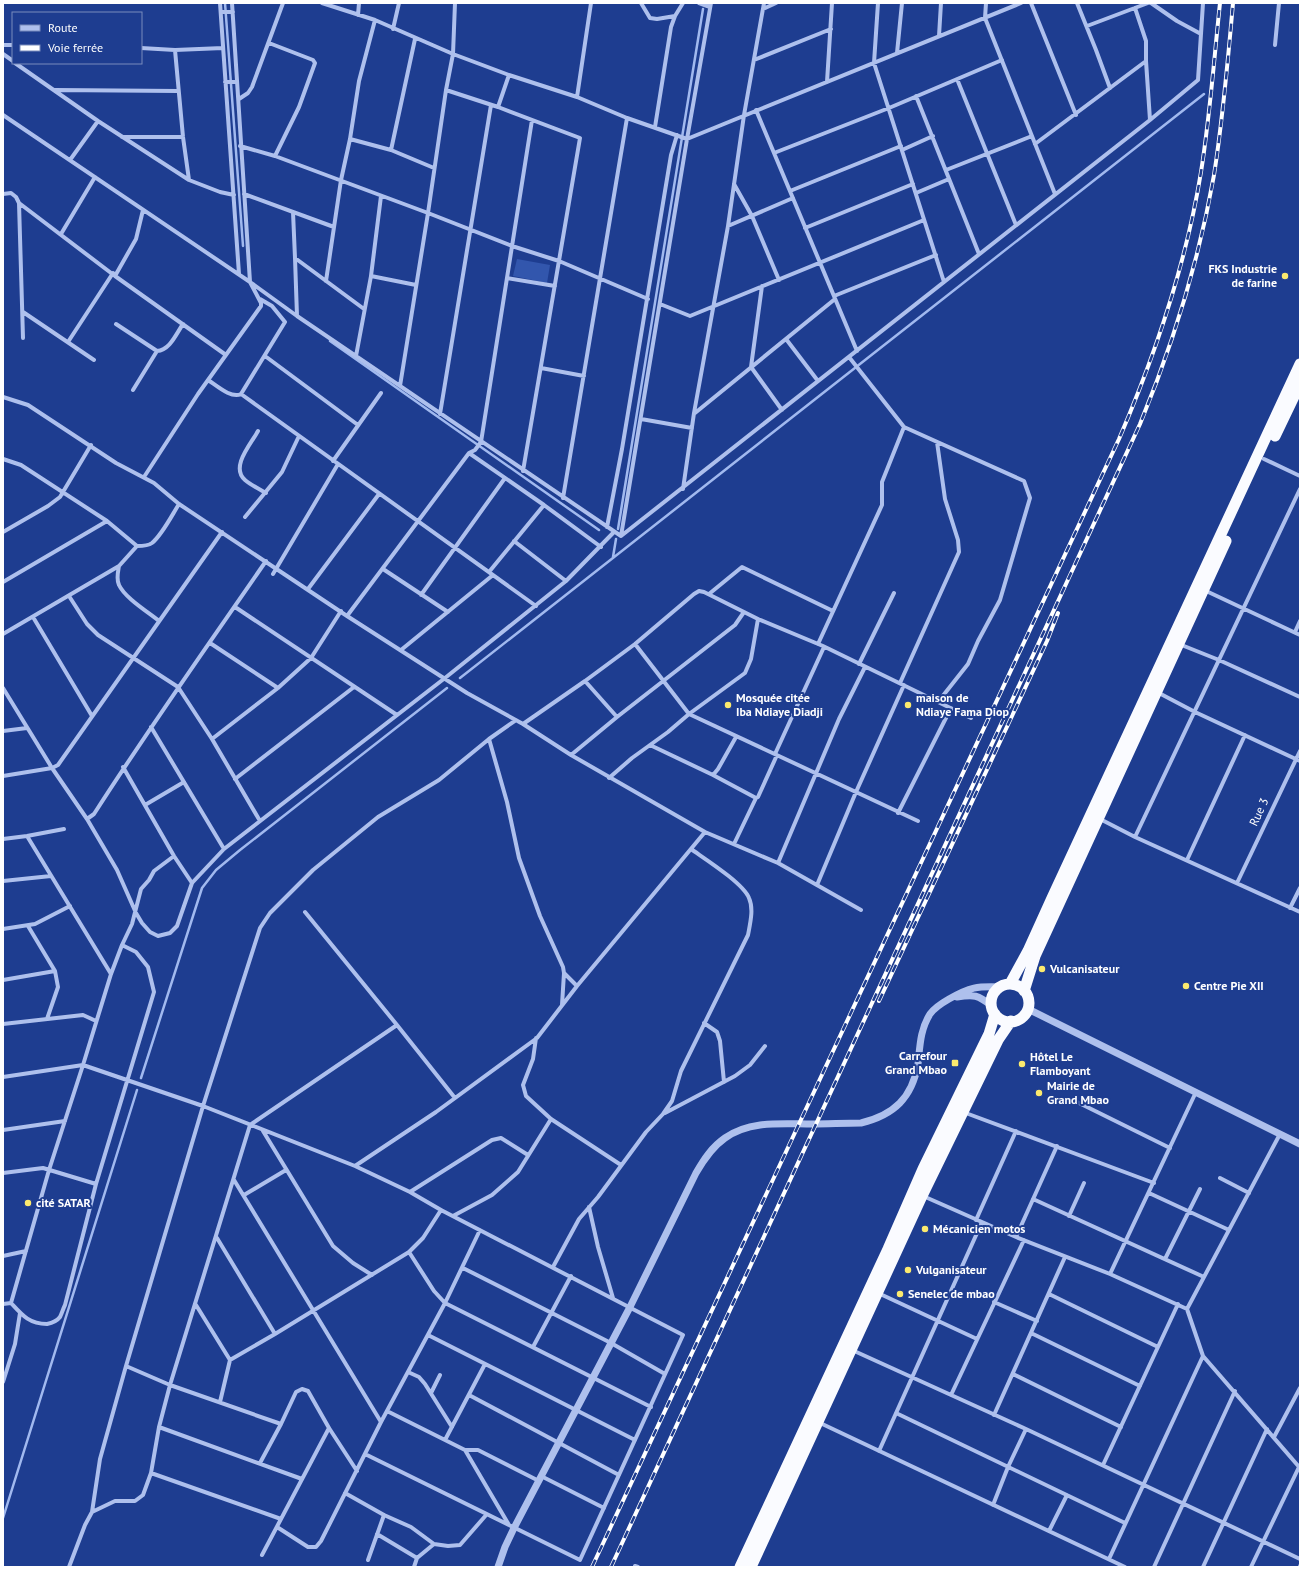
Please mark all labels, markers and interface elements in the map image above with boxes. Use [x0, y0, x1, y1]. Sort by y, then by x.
legend [12, 12, 142, 64]
text: Route [48, 20, 78, 35]
text: Voie ferrée [47, 40, 103, 55]
place label: FKS Industrie de farine [1208, 261, 1277, 290]
marker: FKS Industrie de farine [1280, 271, 1290, 281]
place label: Mosquée citée Iba Ndiaye Diadji [736, 690, 823, 719]
place label: maison de Ndiaye Fama Diop [916, 690, 1009, 719]
marker: Mosquée citée Iba Ndiaye Diadji [723, 700, 733, 710]
marker: maison de Ndiaye Fama Diop [903, 700, 913, 710]
street label: Rue 3 [1246, 795, 1272, 828]
place label: Vulcanisateur [1049, 961, 1120, 976]
marker: Vulcanisateur [1037, 964, 1047, 974]
place label: Centre Pie XII [1194, 978, 1264, 993]
marker: Centre Pie XII [1181, 981, 1191, 991]
place label: Carrefour Grand Mbao [885, 1048, 948, 1077]
place label: Hôtel Le Flamboyant [1030, 1049, 1091, 1078]
marker: Carrefour Grand Mbao [950, 1058, 960, 1068]
marker: Hôtel Le Flamboyant [1017, 1059, 1027, 1069]
place label: Mairie de Grand Mbao [1047, 1078, 1110, 1107]
marker: Mairie de Grand Mbao [1034, 1088, 1044, 1098]
place label: cité SATAR [36, 1195, 92, 1210]
marker: cité SATAR [23, 1198, 33, 1208]
place label: Mécanicien motos [933, 1221, 1025, 1236]
marker: Mécanicien motos [920, 1224, 930, 1234]
place label: Vulganisateur [915, 1262, 987, 1277]
marker: Vulganisateur [903, 1265, 913, 1275]
place label: Senelec de mbao [908, 1286, 995, 1301]
marker: Senelec de mbao [895, 1289, 905, 1299]

